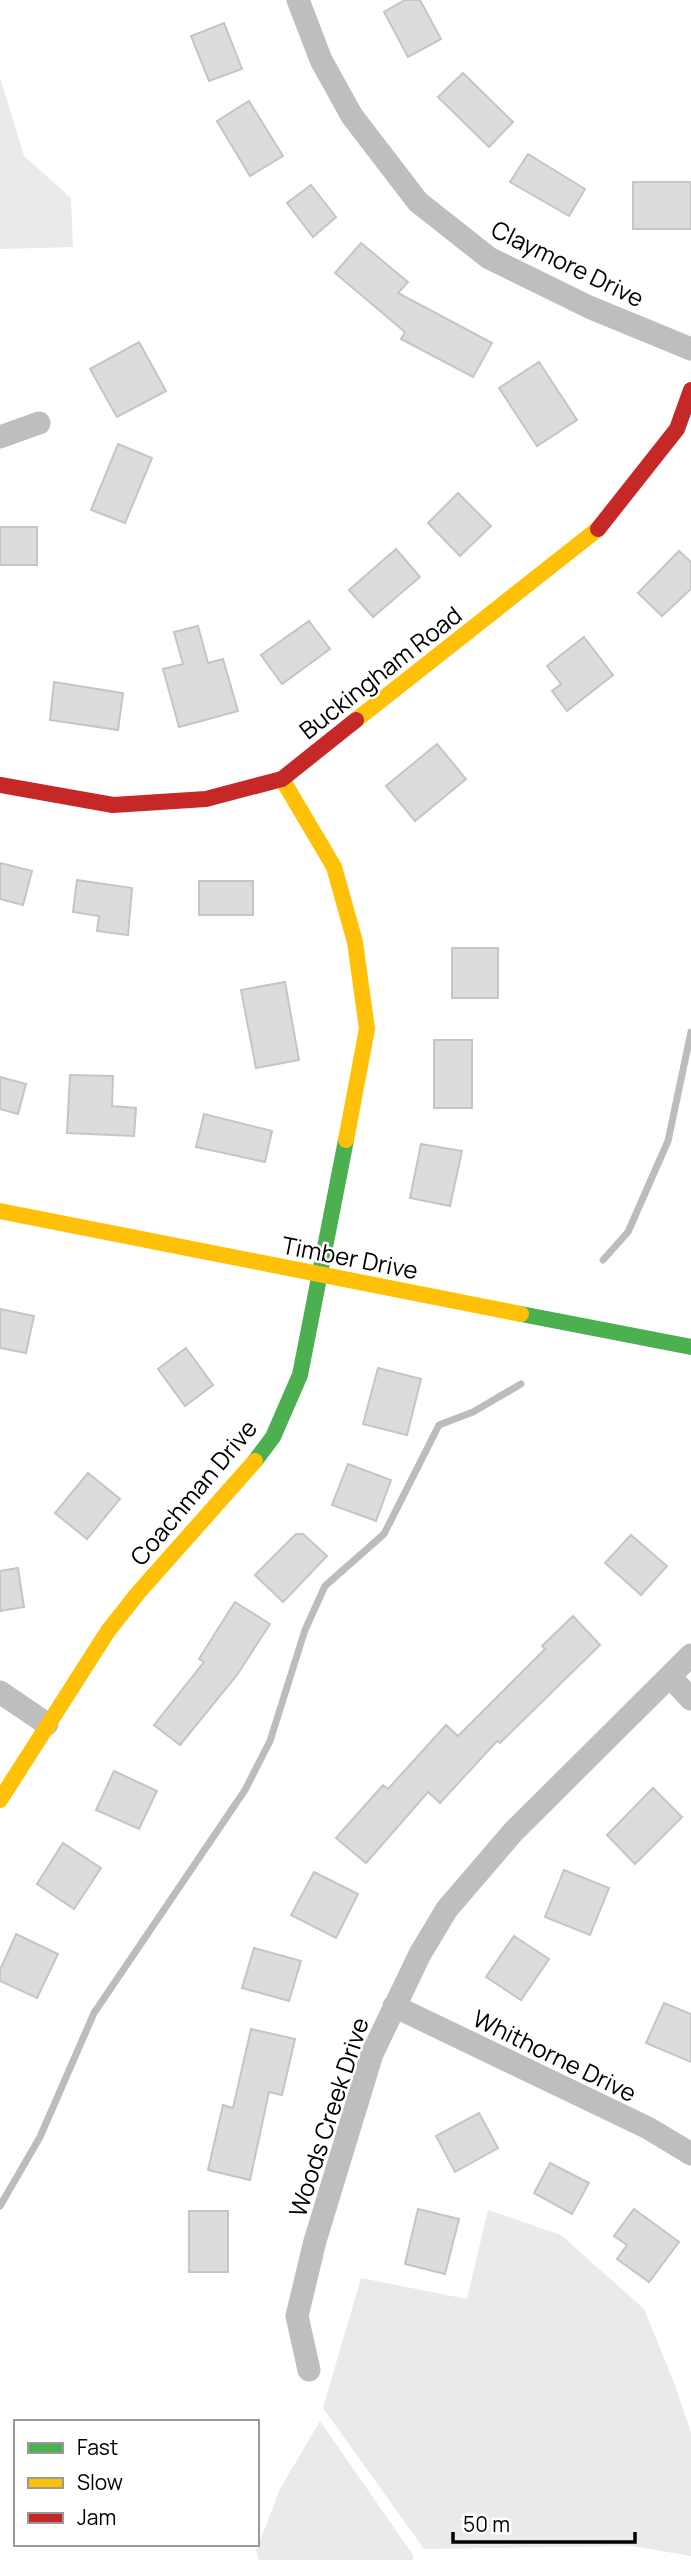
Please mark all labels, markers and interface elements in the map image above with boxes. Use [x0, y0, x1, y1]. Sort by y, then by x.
street label: Claymore Drive [486, 212, 650, 314]
street label: Buckingham Road [292, 598, 468, 746]
street label: Timber Drive [279, 1228, 421, 1286]
street label: Coachman Drive [122, 1412, 264, 1572]
street label: Whithorne Drive [468, 2001, 642, 2109]
street label: Woods Creek Drive [280, 2013, 376, 2221]
legend [14, 2420, 259, 2546]
text: Fast [77, 2433, 118, 2461]
text: Slow [77, 2468, 123, 2496]
scale bar [453, 2500, 635, 2544]
text: Jam [77, 2503, 116, 2531]
text: 50 m [463, 2510, 510, 2538]

